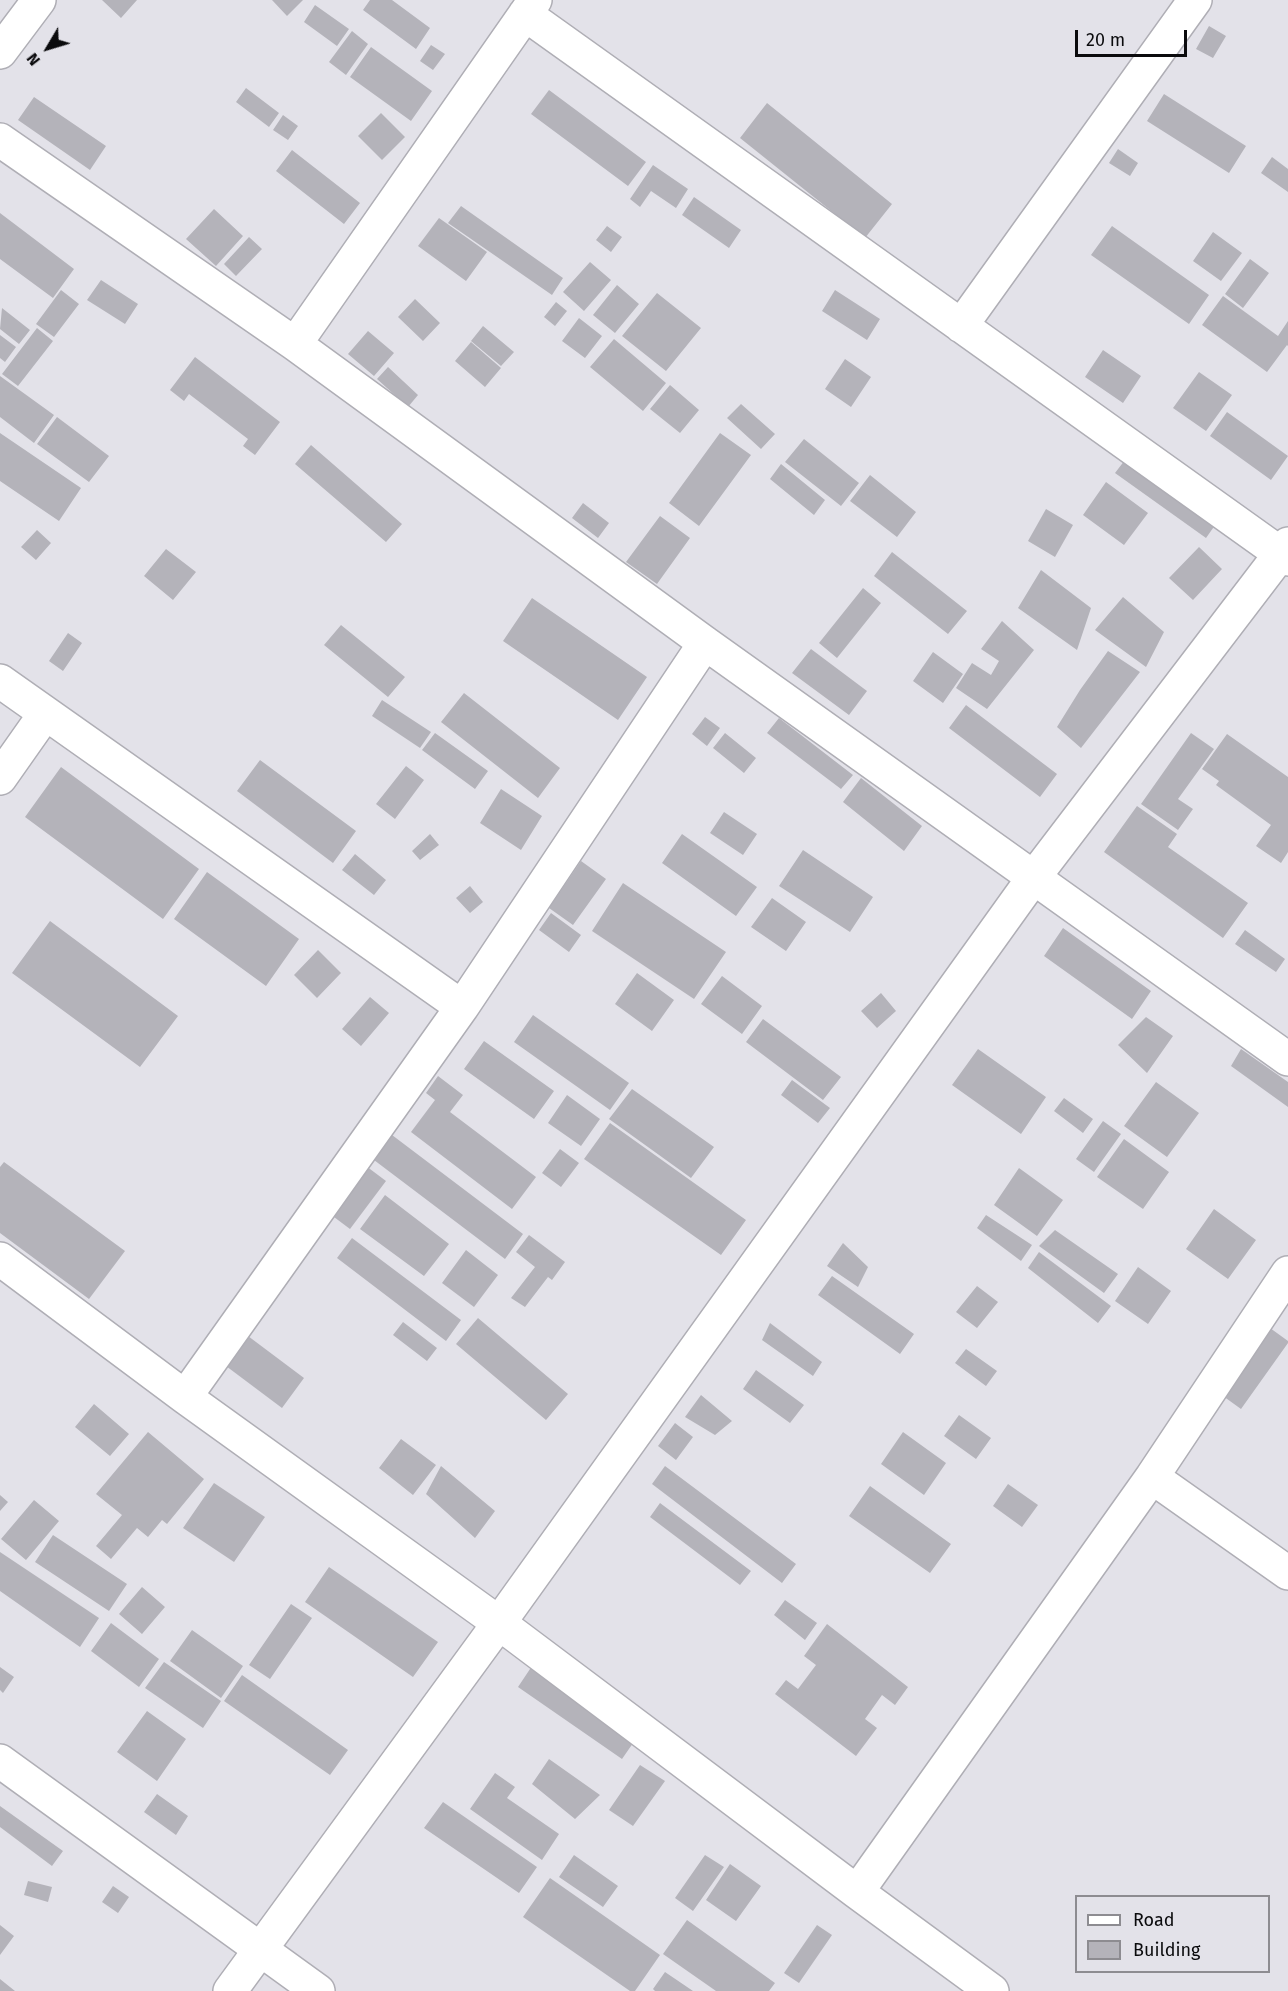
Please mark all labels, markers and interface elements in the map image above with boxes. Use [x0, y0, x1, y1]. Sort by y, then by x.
north arrow [18, 18, 78, 78]
scale bar [1078, 18, 1190, 56]
text: 20 m [1086, 29, 1125, 51]
text: N [23, 49, 44, 69]
legend [1075, 1895, 1270, 1973]
text: Road [1133, 1909, 1175, 1931]
text: Building [1133, 1939, 1200, 1961]

